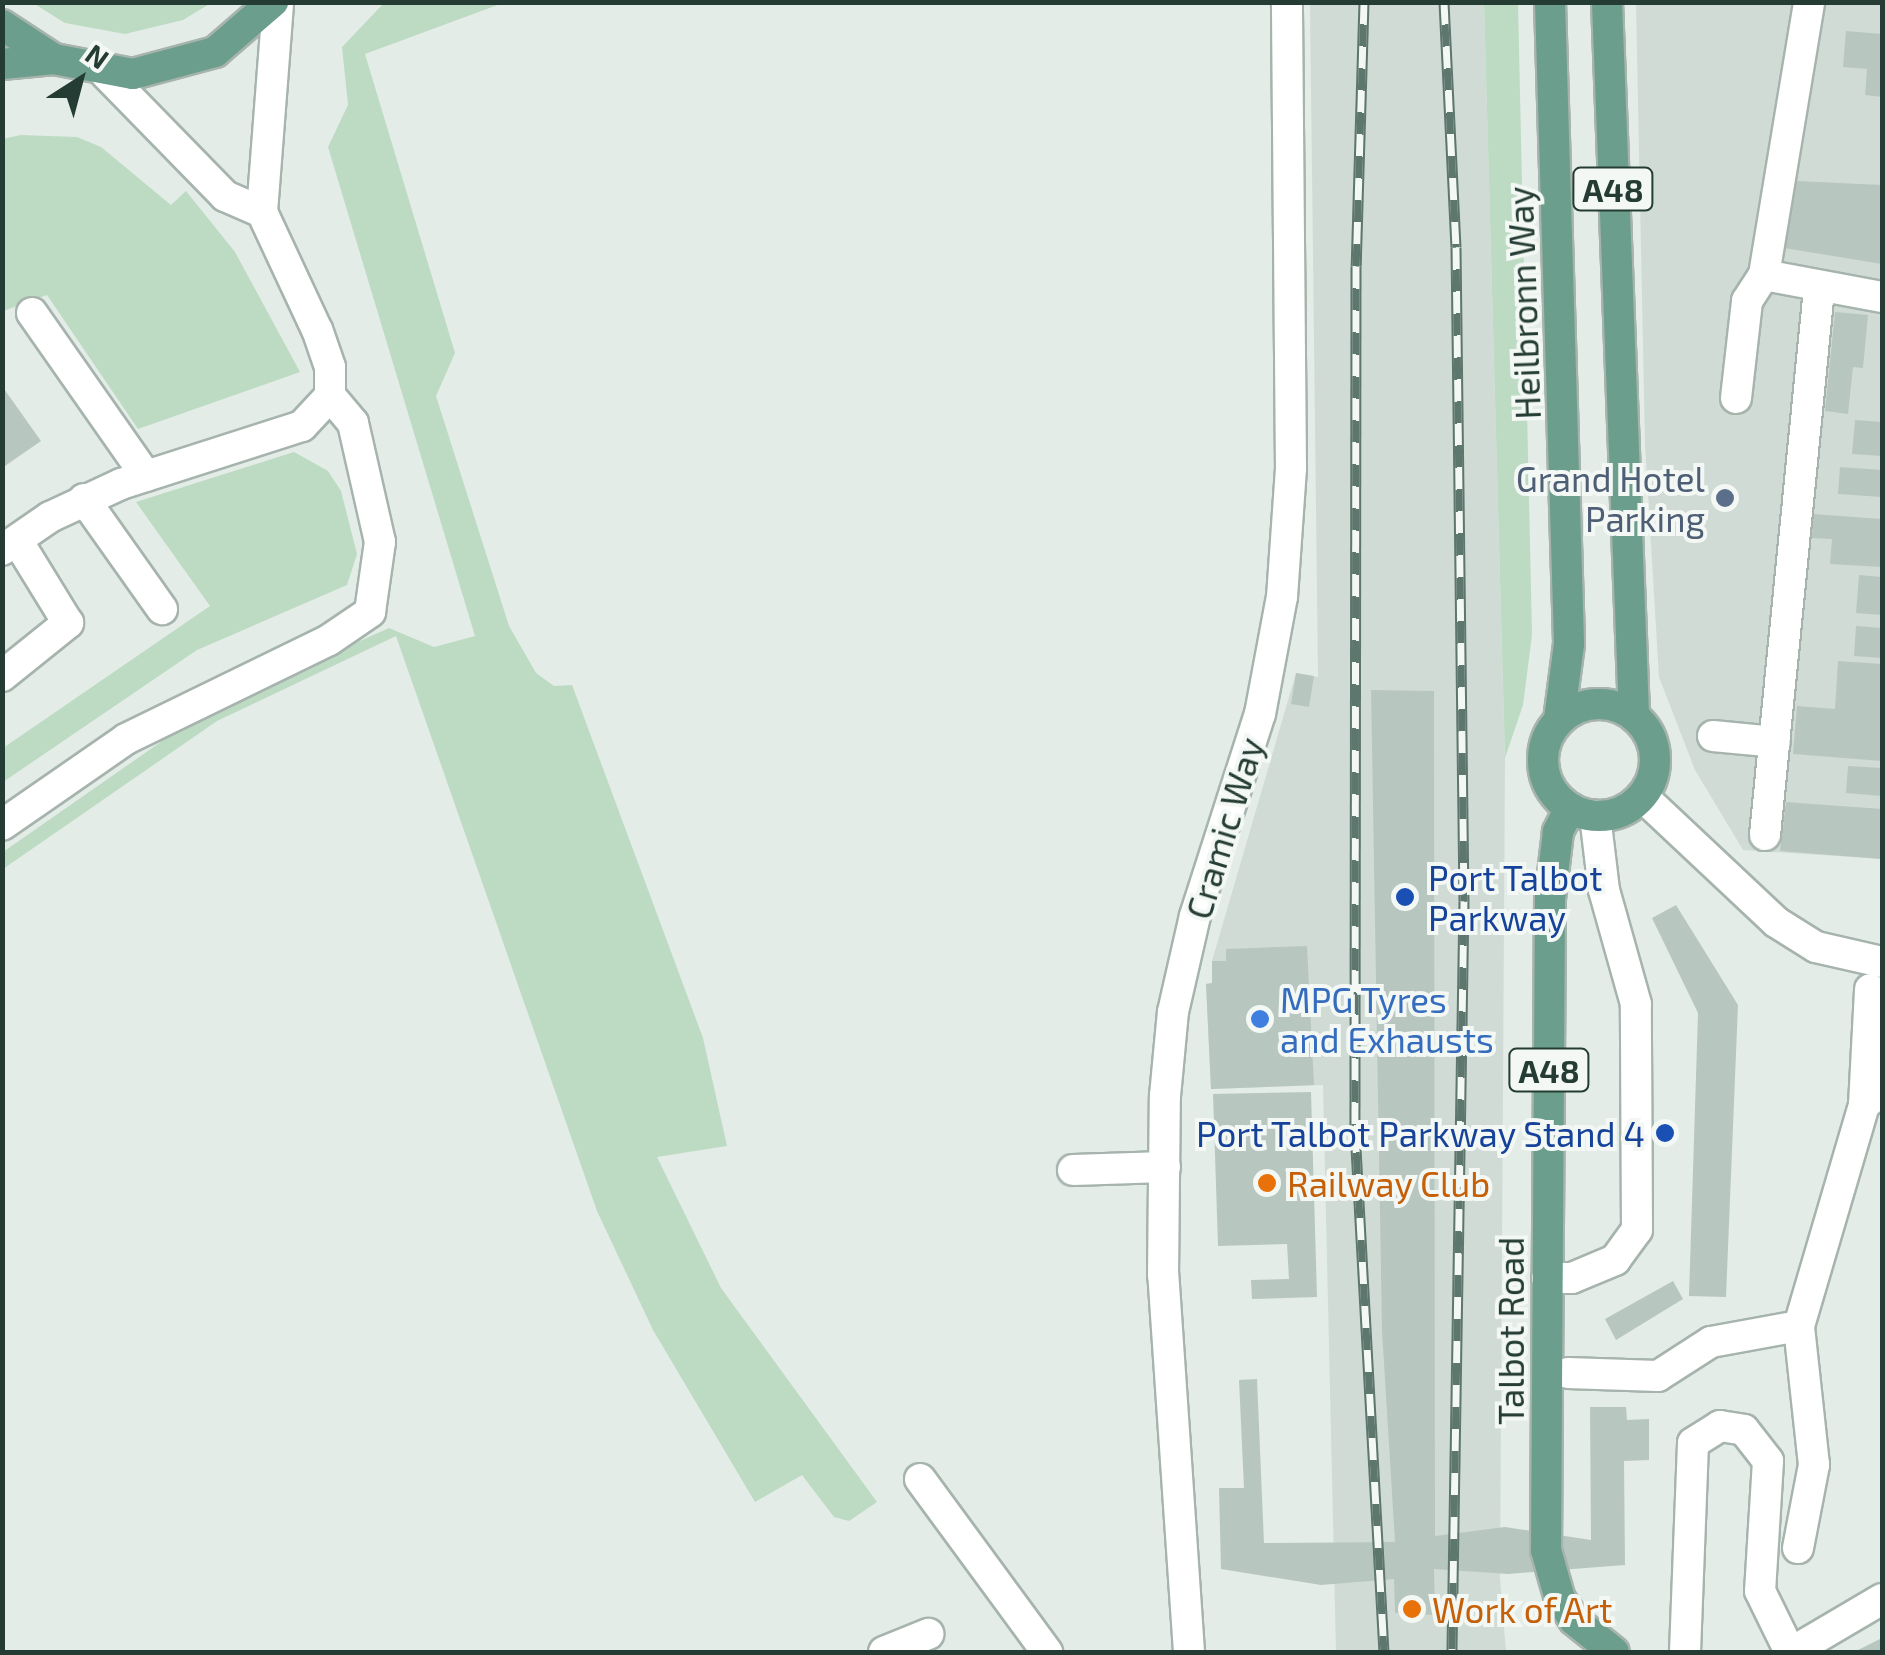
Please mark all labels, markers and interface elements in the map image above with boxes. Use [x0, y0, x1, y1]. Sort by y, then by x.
north arrow [30, 30, 130, 130]
text: N [79, 36, 116, 75]
road number: A48 [1570, 162, 1656, 216]
street label: Heilbronn Way [1498, 186, 1548, 420]
place label: Grand Hotel Parking [1516, 457, 1705, 539]
marker: Grand Hotel Parking [1714, 487, 1736, 509]
street label: Cramic Way [1176, 732, 1272, 924]
place label: Port Talbot Parkway [1428, 856, 1603, 938]
marker: Port Talbot Parkway [1392, 884, 1418, 910]
place label: MPG Tyres and Exhausts [1280, 978, 1494, 1060]
marker: MPG Tyres and Exhausts [1249, 1008, 1271, 1030]
road number: A48 [1506, 1043, 1592, 1097]
place label: Port Talbot Parkway Stand 4 [1194, 1112, 1645, 1154]
marker: Port Talbot Parkway Stand 4 [1654, 1122, 1676, 1144]
place label: Railway Club [1287, 1162, 1491, 1204]
marker: Railway Club [1256, 1172, 1278, 1194]
street label: Talbot Road [1489, 1237, 1531, 1425]
place label: Work of Art [1432, 1588, 1614, 1630]
marker: Work of Art [1401, 1598, 1423, 1620]

